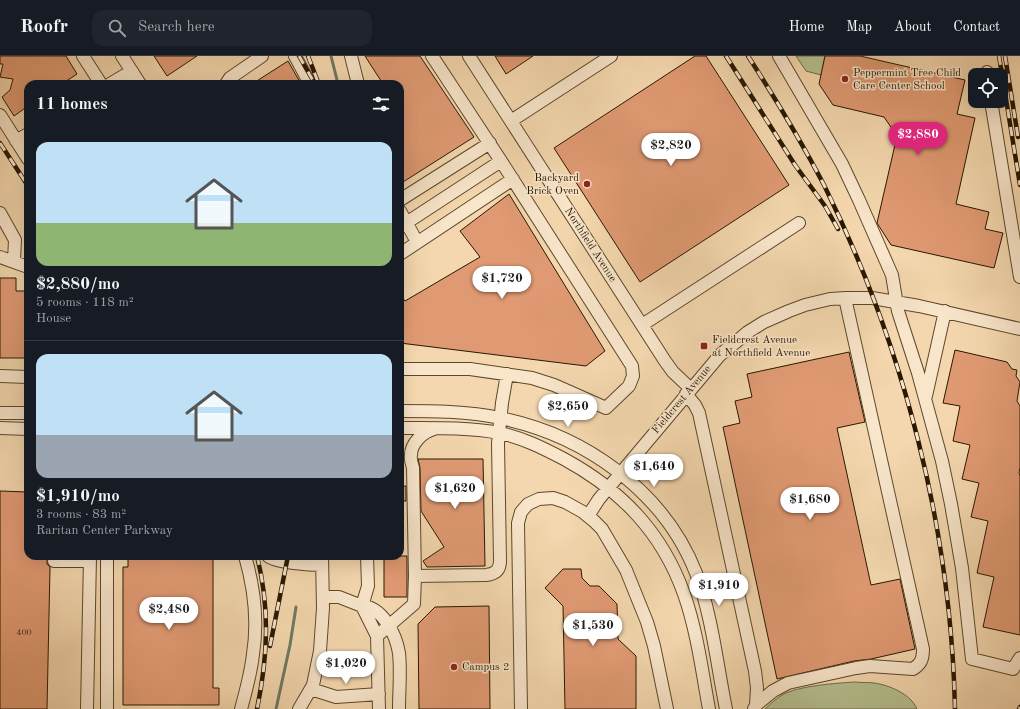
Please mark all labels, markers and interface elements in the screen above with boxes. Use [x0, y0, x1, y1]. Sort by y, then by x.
search box [92, 10, 372, 46]
icon: search [106, 17, 128, 39]
text: Roofr [20, 18, 68, 37]
text: Search here [138, 20, 215, 35]
text: Home [789, 20, 824, 34]
text: Map [846, 20, 872, 34]
text: About [894, 20, 931, 34]
text: Contact [953, 20, 1000, 34]
place label: Peppermint Tree Child Care Center School [853, 68, 961, 92]
map controls [968, 68, 1008, 108]
button: locate [968, 68, 1008, 108]
marker: Peppermint Tree Child Care Center School [840, 74, 850, 84]
icon: filters [370, 93, 392, 115]
text: 11 homes [36, 96, 108, 113]
pin: $2,880 [885, 122, 951, 156]
text: $2,880 [897, 128, 939, 141]
pin: $2,820 [638, 133, 704, 167]
text: $2,820 [650, 139, 692, 152]
icon: home [178, 168, 250, 240]
place label: Backyard Brick Oven [526, 173, 579, 197]
marker: Backyard Brick Oven [582, 179, 592, 189]
street label: Northfield Avenue [562, 206, 618, 284]
pin: $1,720 [469, 266, 535, 300]
text: $1,720 [481, 272, 523, 285]
text: $2,880/mo [36, 276, 120, 293]
text: 5 rooms · 118 m² [36, 296, 134, 309]
text: House [36, 312, 71, 325]
place label: Fieldcrest Avenue at Northfield Avenue [712, 335, 810, 359]
marker: Fieldcrest Avenue at Northfield Avenue [699, 341, 709, 351]
street label: Fieldcrest Avenue [650, 364, 714, 436]
icon: home [178, 380, 250, 452]
pin: $2,650 [535, 394, 601, 428]
text: $2,650 [547, 400, 589, 413]
pin: $1,640 [621, 454, 687, 488]
text: $1,640 [633, 460, 675, 473]
pin: $1,620 [422, 476, 488, 510]
text: $1,620 [434, 482, 476, 495]
pin: $1,680 [777, 487, 843, 521]
text: $1,910/mo [36, 488, 120, 505]
text: $1,680 [789, 493, 831, 506]
text: 3 rooms · 83 m² [36, 508, 126, 521]
text: Raritan Center Parkway [36, 524, 173, 537]
pin: $1,910 [686, 573, 752, 607]
text: $1,910 [698, 579, 740, 592]
pin: $2,480 [136, 597, 202, 631]
text: $2,480 [148, 603, 190, 616]
pin: $1,530 [560, 613, 626, 647]
text: $1,530 [572, 619, 614, 632]
house number: 400 [16, 628, 32, 637]
pin: $1,020 [313, 651, 379, 685]
text: $1,020 [325, 657, 367, 670]
marker: Campus 2 [449, 662, 459, 672]
place label: Campus 2 [462, 662, 509, 673]

